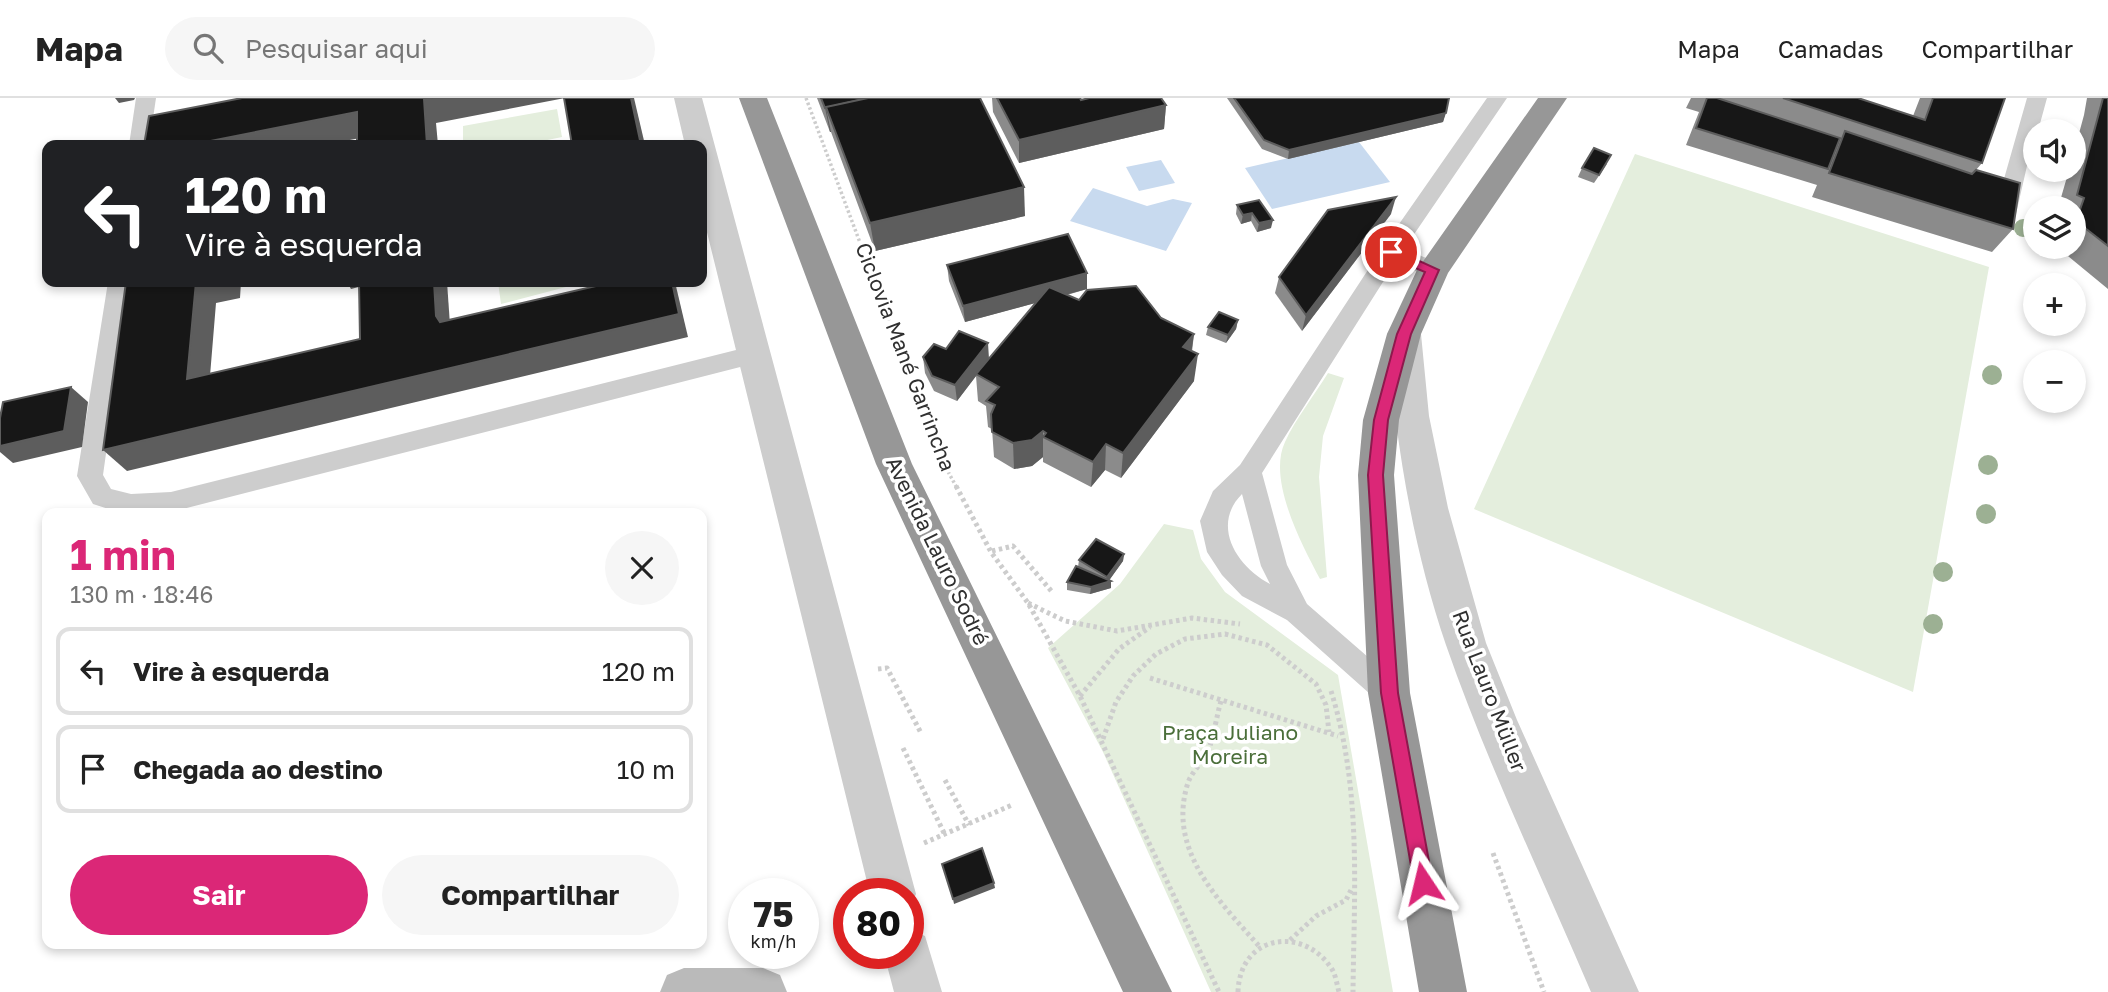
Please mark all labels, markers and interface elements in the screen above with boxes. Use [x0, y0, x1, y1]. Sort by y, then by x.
search box [165, 17, 655, 80]
text: Mapa [35, 29, 123, 68]
icon: search [189, 29, 227, 67]
text: Pesquisar aqui [245, 33, 428, 64]
text: Mapa [1677, 34, 1740, 63]
text: Camadas [1778, 34, 1883, 63]
text: Compartilhar [1921, 34, 2073, 63]
map controls [2023, 119, 2086, 413]
button: sound [2023, 119, 2086, 182]
text: 120 m [185, 165, 327, 224]
icon: left [70, 168, 161, 259]
button: layers [2023, 196, 2086, 259]
pin [1361, 222, 1421, 282]
text: Vire à esquerda [185, 225, 423, 263]
icon: arrive [1372, 233, 1410, 271]
street label: Ciclovia Mané Garrincha [850, 239, 962, 475]
button: + [2023, 273, 2086, 336]
button: − [2023, 350, 2086, 413]
street label: Avenida Lauro Sodré [881, 452, 995, 649]
text: 1 min [70, 529, 176, 579]
button: close [605, 531, 679, 605]
text: 130 m · 18:46 [70, 580, 213, 608]
street label: Rua Lauro Müller [1447, 606, 1533, 775]
icon: left [74, 652, 112, 690]
text: Vire à esquerda [133, 656, 329, 687]
text: 120 m [602, 656, 675, 687]
park label: Praça Juliano Moreira [1162, 719, 1298, 769]
icon: arrive [74, 750, 112, 788]
text: Chegada ao destino [133, 754, 383, 785]
text: 10 m [617, 754, 675, 785]
position arrow [1386, 846, 1460, 920]
button: Sair [70, 855, 368, 935]
button: Compartilhar [382, 855, 679, 935]
speed limit sign: 80 [833, 878, 924, 969]
text: 75 [753, 893, 794, 935]
text: km/h [751, 930, 796, 952]

